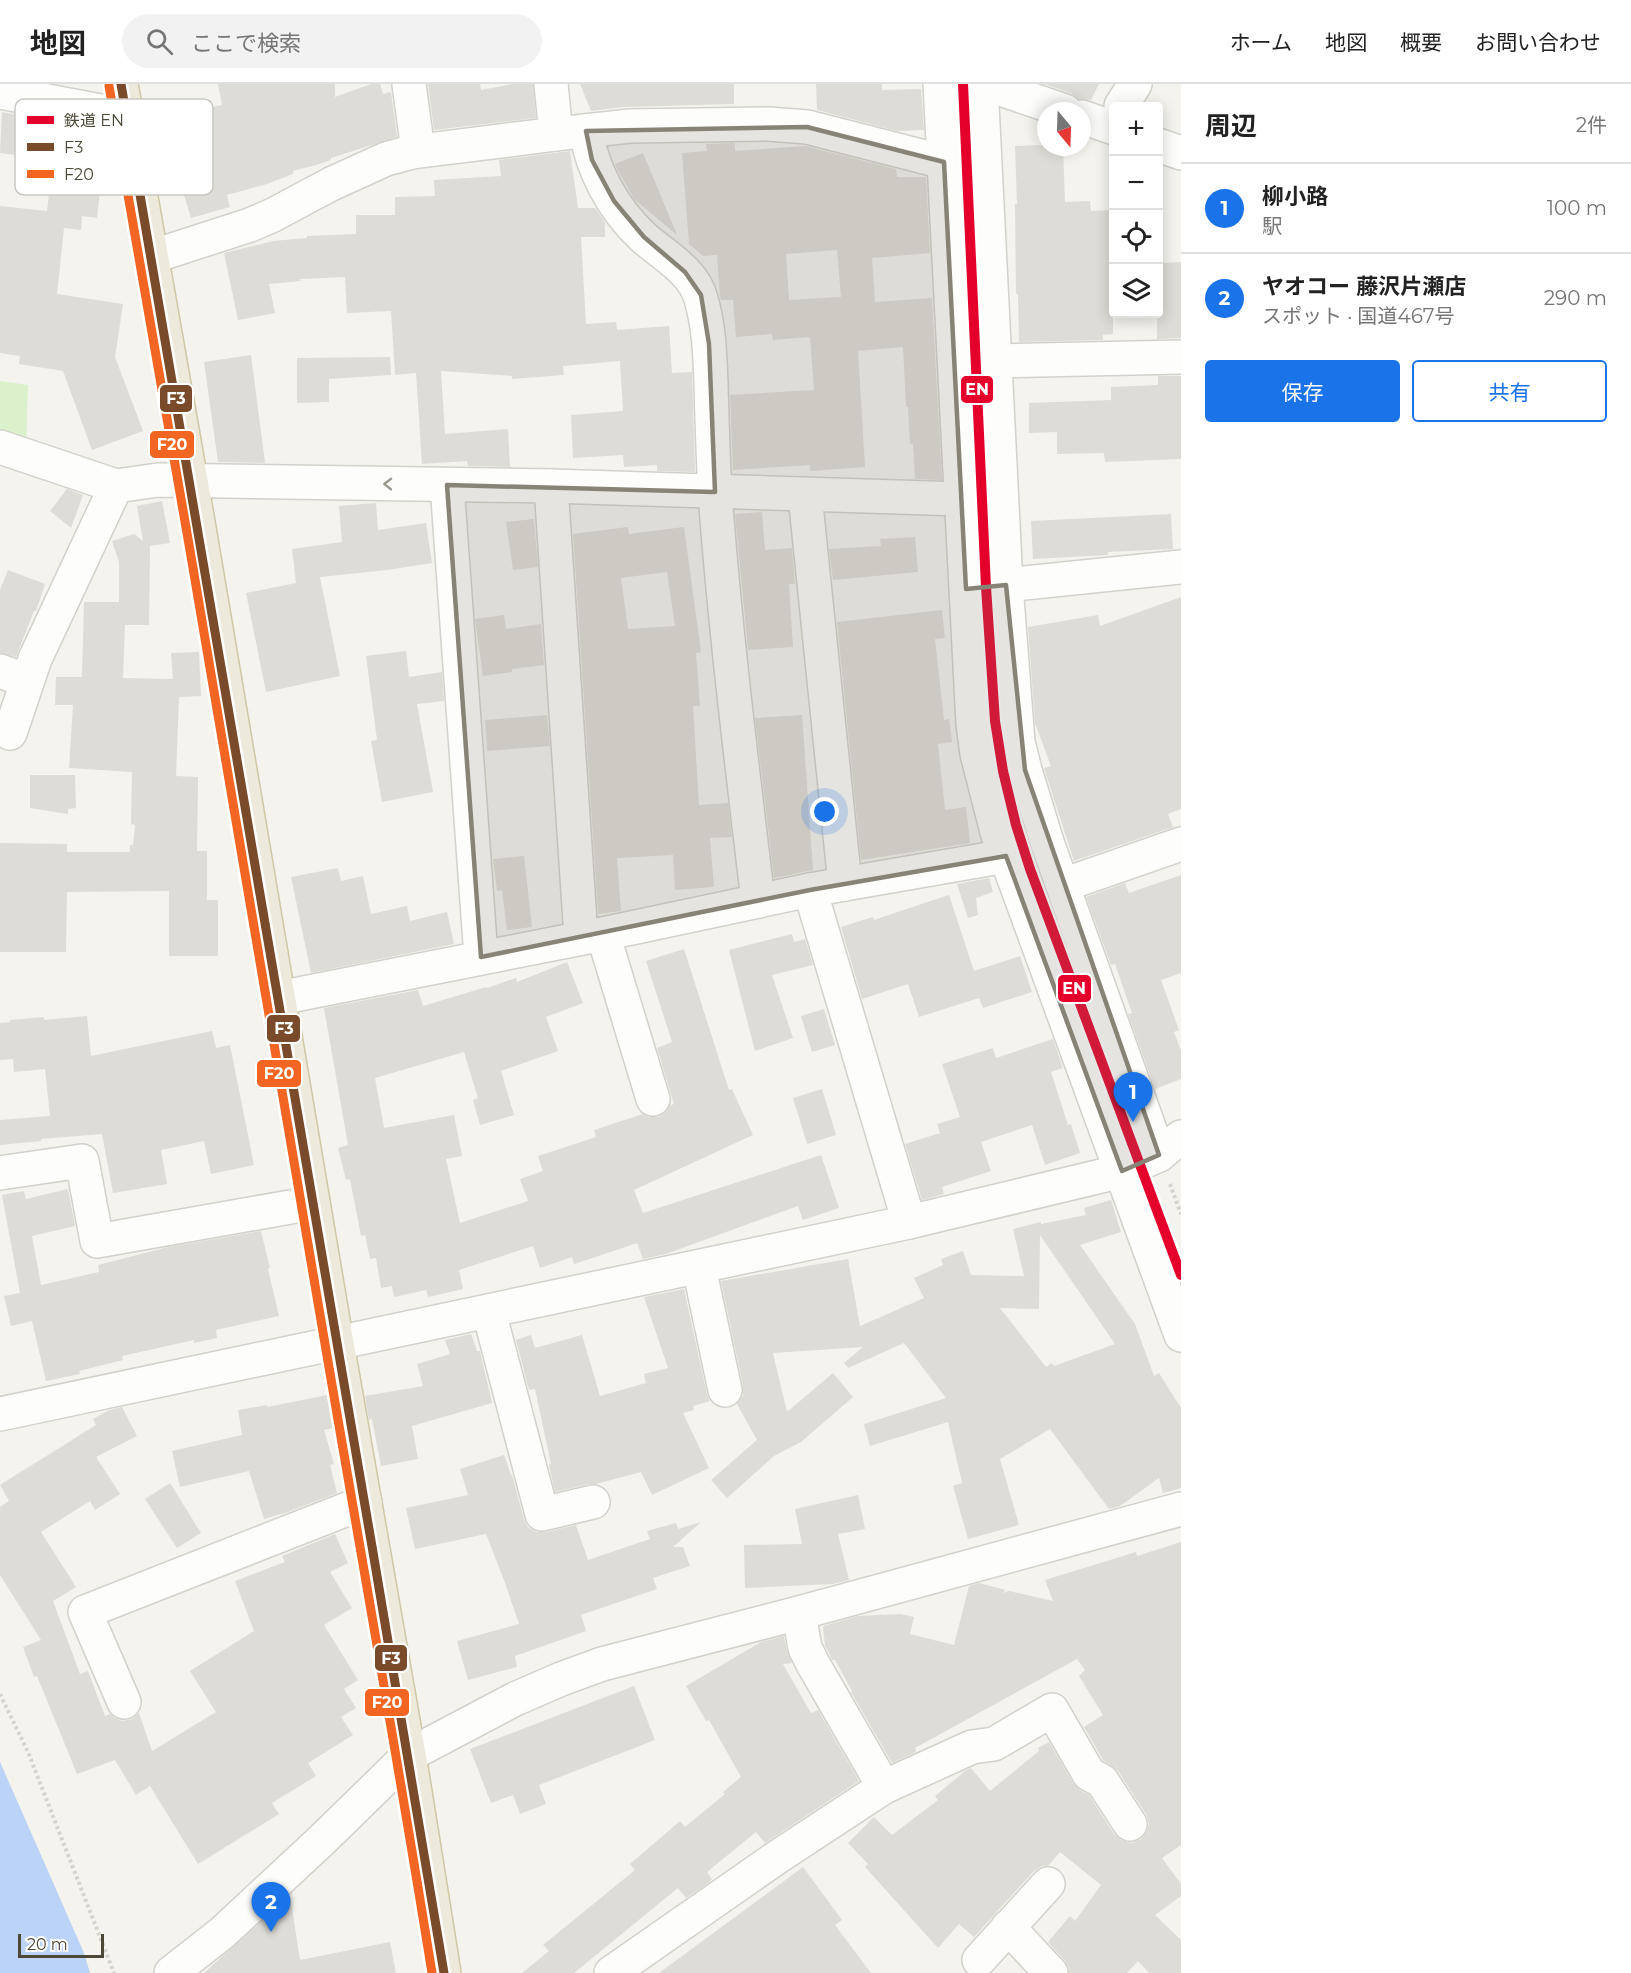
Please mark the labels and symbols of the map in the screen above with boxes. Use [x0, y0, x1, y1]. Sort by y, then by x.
legend [15, 99, 213, 195]
north arrow [1037, 102, 1091, 156]
text: 鉄道 EN [64, 111, 124, 130]
text: F3 [64, 138, 83, 157]
text: F20 [64, 165, 94, 184]
line badge: EN [960, 375, 994, 404]
text: EN [965, 380, 989, 399]
line badge: F3 [159, 384, 193, 413]
text: F3 [166, 389, 186, 408]
line badge: F20 [149, 430, 195, 459]
text: F20 [157, 435, 187, 454]
one-way arrow [384, 478, 393, 490]
your location [810, 797, 839, 826]
line badge: EN [1057, 974, 1092, 1003]
text: EN [1062, 979, 1086, 998]
line badge: F3 [266, 1014, 301, 1043]
text: F3 [274, 1019, 294, 1038]
line badge: F20 [256, 1059, 302, 1088]
text: F20 [264, 1064, 294, 1083]
pin: 1 [1114, 1072, 1152, 1122]
line badge: F3 [374, 1644, 408, 1672]
text: F3 [381, 1649, 401, 1668]
line badge: F20 [364, 1688, 410, 1717]
text: F20 [372, 1693, 402, 1712]
pin: 2 [252, 1882, 290, 1932]
scale bar [18, 1931, 104, 1958]

